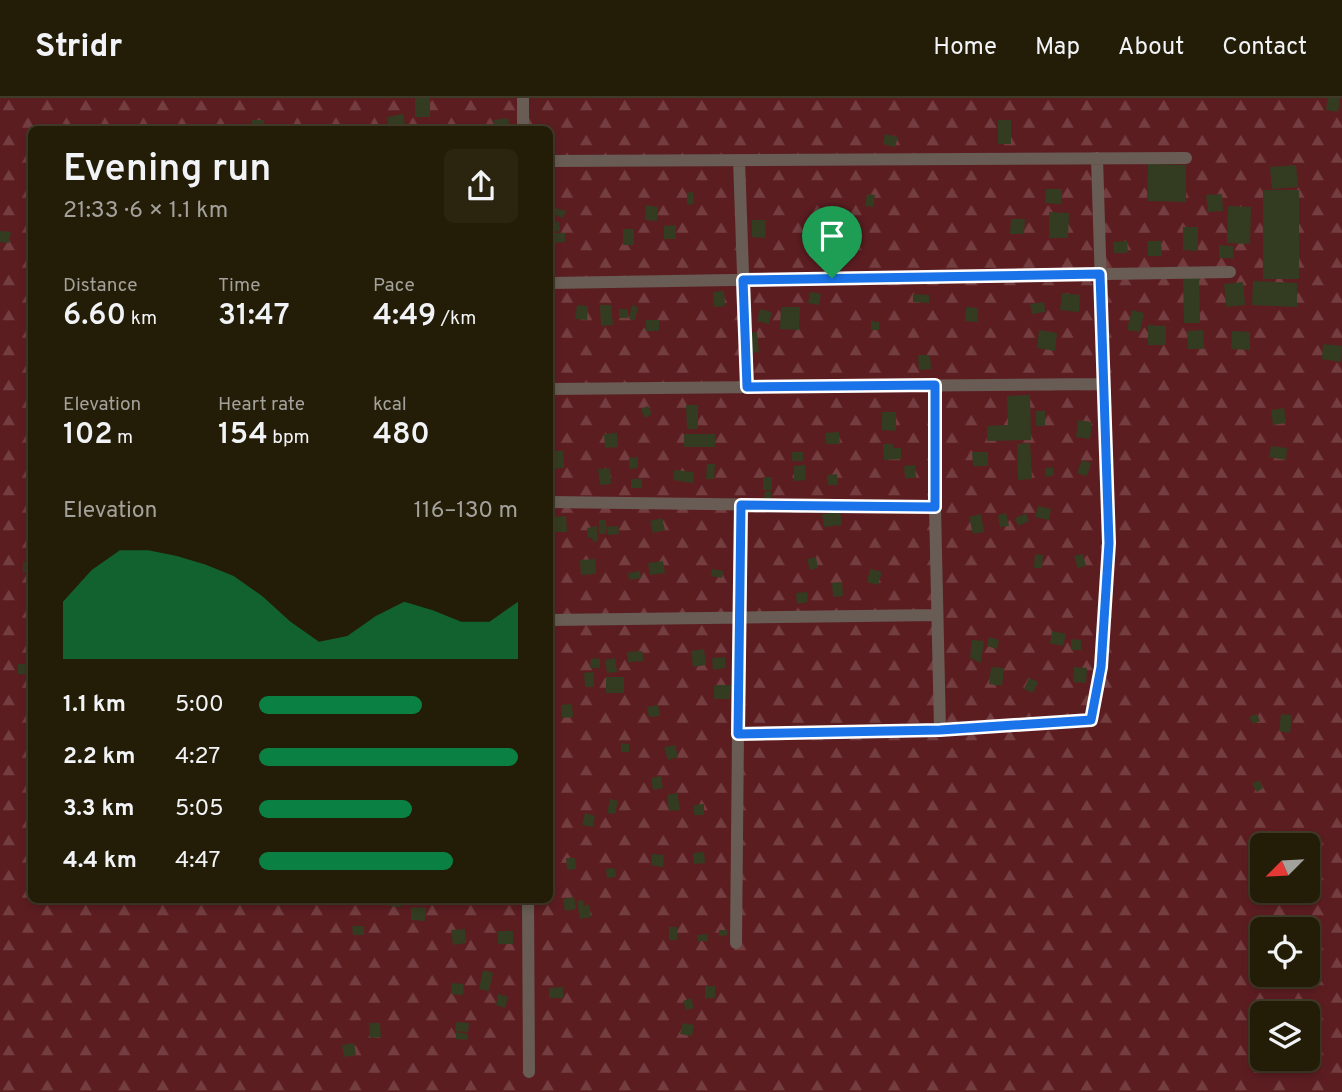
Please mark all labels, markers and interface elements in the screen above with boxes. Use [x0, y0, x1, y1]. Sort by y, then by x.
text: Stridr [35, 27, 122, 69]
text: Home [933, 33, 997, 63]
text: Map [1035, 33, 1080, 63]
text: About [1118, 33, 1184, 63]
text: Contact [1222, 33, 1307, 63]
text: Evening run [63, 146, 271, 195]
button: share [444, 149, 518, 223]
text: 21:33 · 6 × 1.1 km [63, 197, 228, 226]
pin [802, 206, 862, 278]
icon: arrive [813, 217, 851, 255]
text: Distance [63, 274, 138, 298]
text: Time [218, 274, 261, 298]
text: Pace [373, 274, 415, 298]
text: 6.60 [63, 298, 126, 335]
text: 31:47 [218, 298, 290, 335]
text: 4:49 [373, 298, 436, 335]
text: km [126, 307, 157, 331]
text: /km [436, 307, 476, 331]
text: Elevation [63, 393, 141, 417]
text: Heart rate [218, 393, 305, 417]
text: kcal [373, 393, 407, 417]
text: 102 [63, 417, 113, 454]
text: 154 [218, 417, 268, 454]
text: 480 [373, 417, 430, 454]
text: m [113, 426, 133, 450]
text: bpm [268, 426, 310, 450]
text: Elevation [63, 497, 158, 526]
text: 116–130 m [414, 497, 518, 526]
text: 1.1 km [63, 691, 126, 720]
text: 5:00 [175, 691, 224, 720]
text: 2.2 km [63, 743, 136, 772]
text: 4:27 [175, 743, 220, 772]
text: 3.3 km [63, 795, 134, 824]
text: 5:05 [175, 795, 224, 824]
north arrow [1250, 833, 1320, 903]
map controls [1250, 833, 1320, 1071]
text: 4.4 km [63, 847, 137, 876]
text: 4:47 [175, 847, 221, 876]
button: locate [1250, 917, 1320, 987]
button: layers [1250, 1001, 1320, 1071]

